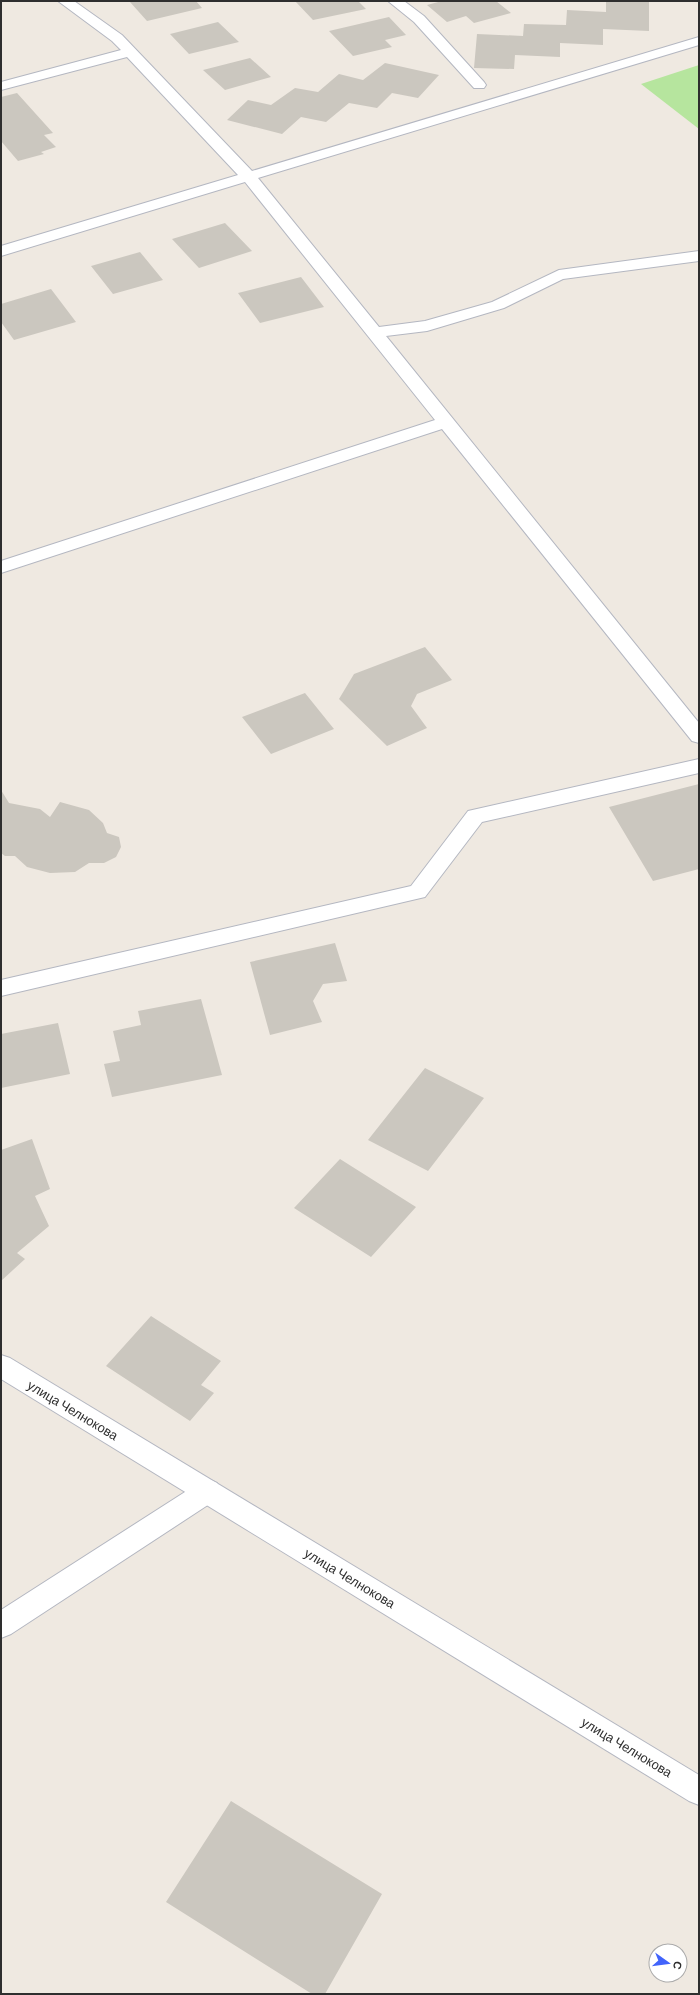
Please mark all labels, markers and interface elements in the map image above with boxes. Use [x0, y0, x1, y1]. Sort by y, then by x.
street label: улица Челнокова [25, 1377, 122, 1444]
street label: улица Челнокова [302, 1545, 399, 1612]
street label: улица Челнокова [579, 1714, 676, 1781]
north arrow [648, 1943, 688, 1983]
text: С [671, 1960, 685, 1971]

